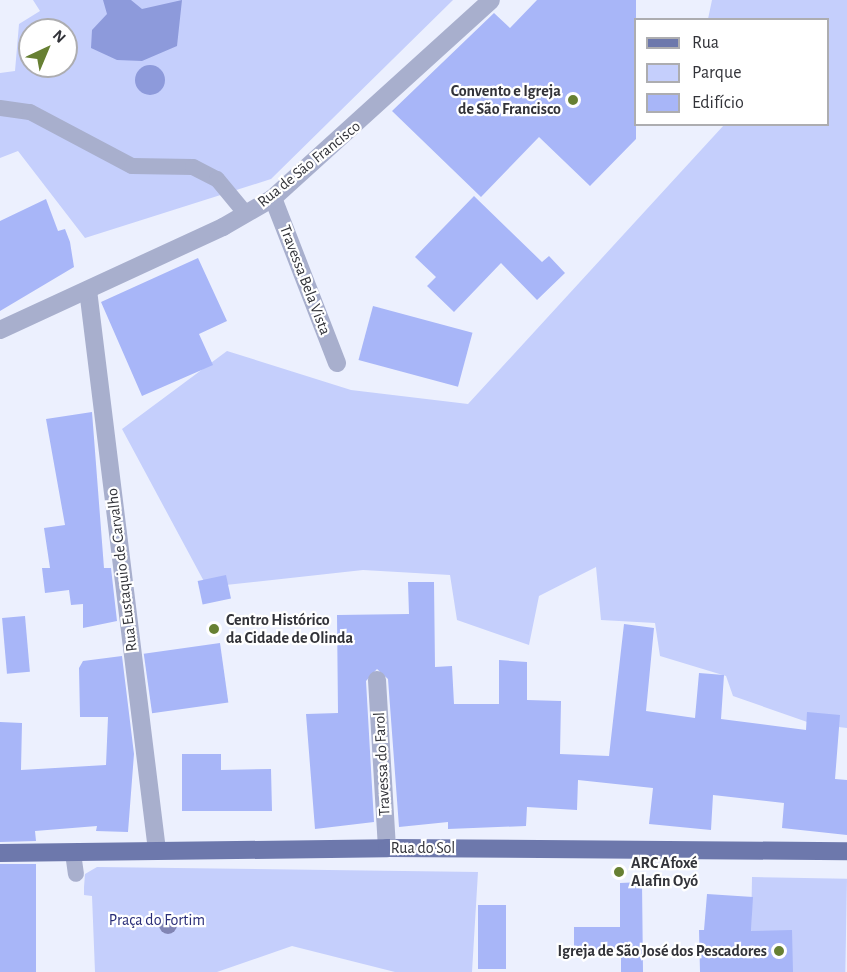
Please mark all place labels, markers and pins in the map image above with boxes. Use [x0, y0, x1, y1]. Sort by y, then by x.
place label: Convento e Igreja de São Francisco [451, 81, 561, 119]
marker: Convento e Igreja de São Francisco [566, 93, 580, 107]
place label: Centro Histórico da Cidade de Olinda [226, 610, 353, 648]
marker: Centro Histórico da Cidade de Olinda [207, 622, 221, 636]
place label: ARC Afoxé Alafin Oyó [631, 853, 698, 891]
marker: ARC Afoxé Alafin Oyó [612, 865, 626, 879]
place label: Igreja de São José dos Pescadores [558, 941, 767, 961]
marker: Igreja de São José dos Pescadores [772, 944, 786, 958]

